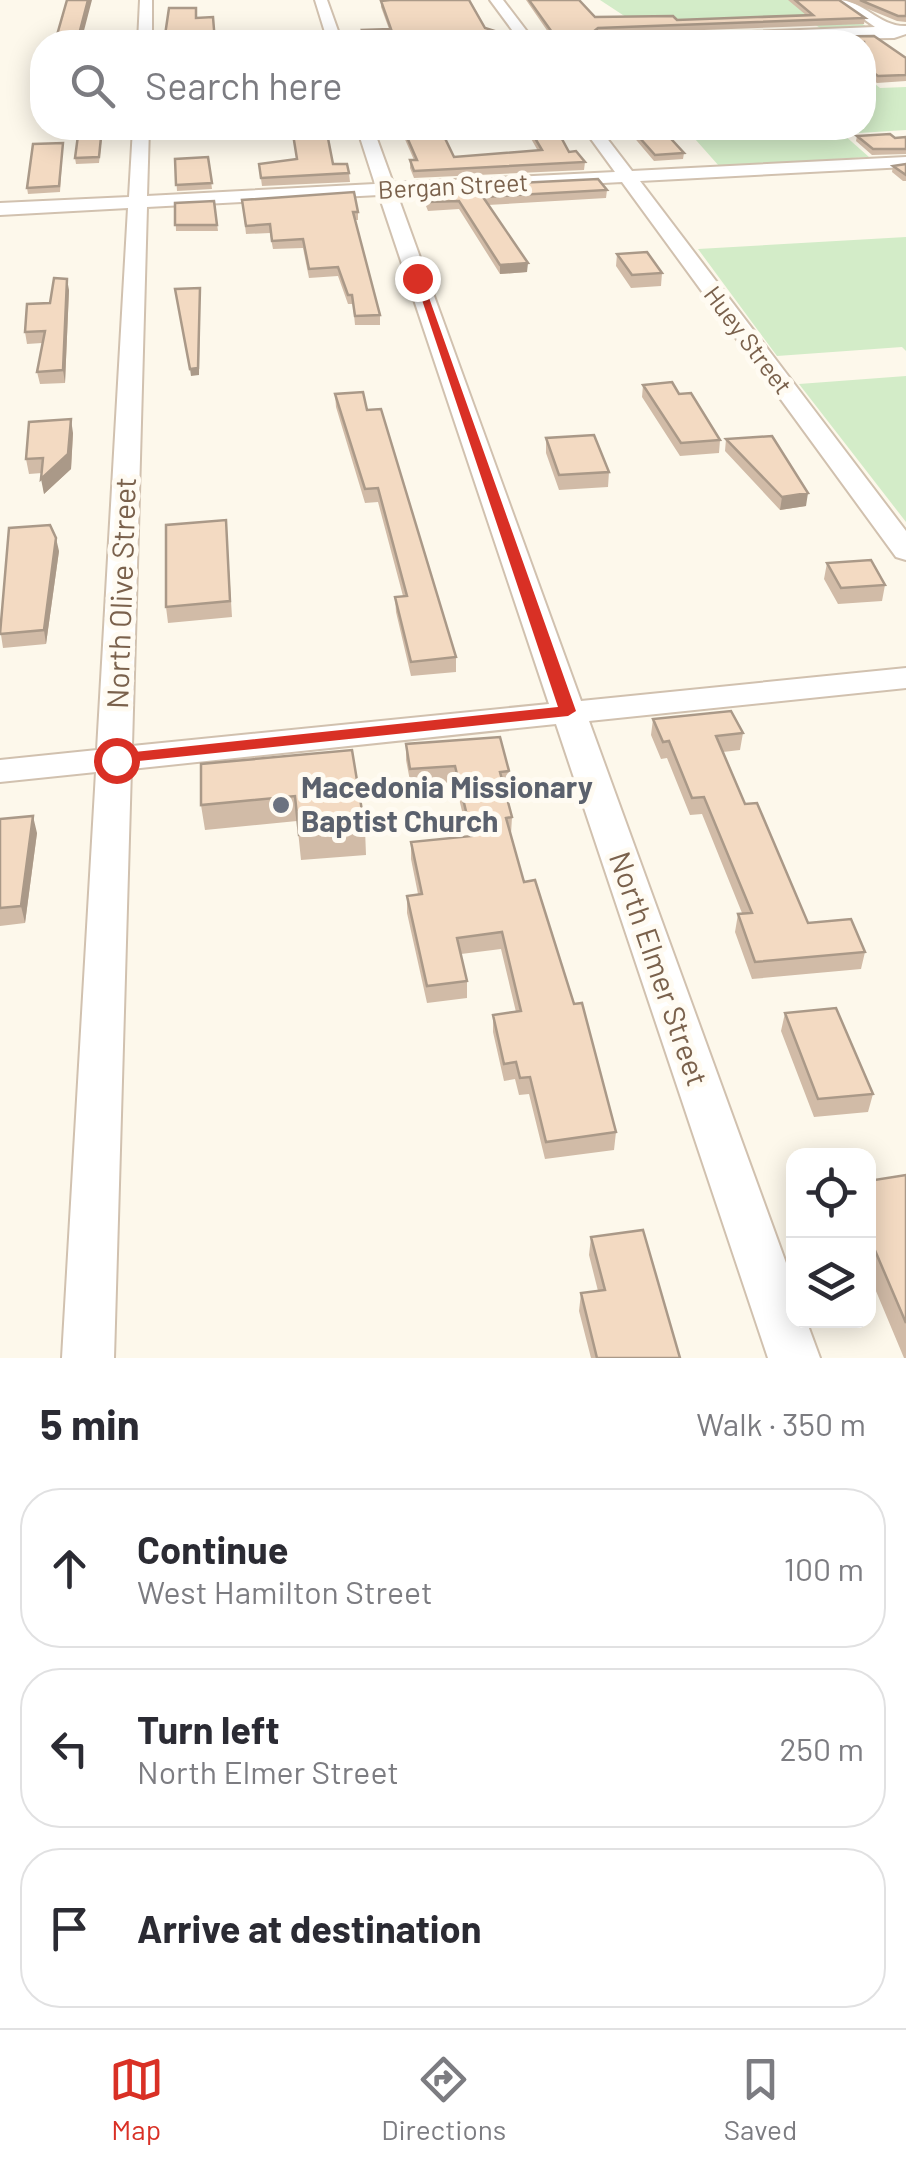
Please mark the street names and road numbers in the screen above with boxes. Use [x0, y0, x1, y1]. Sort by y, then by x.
street label: Bergan Street [377, 166, 529, 204]
street label: Huey Street [698, 279, 799, 399]
street label: North Olive Street [98, 476, 142, 709]
street label: North Elmer Street [603, 846, 717, 1090]

